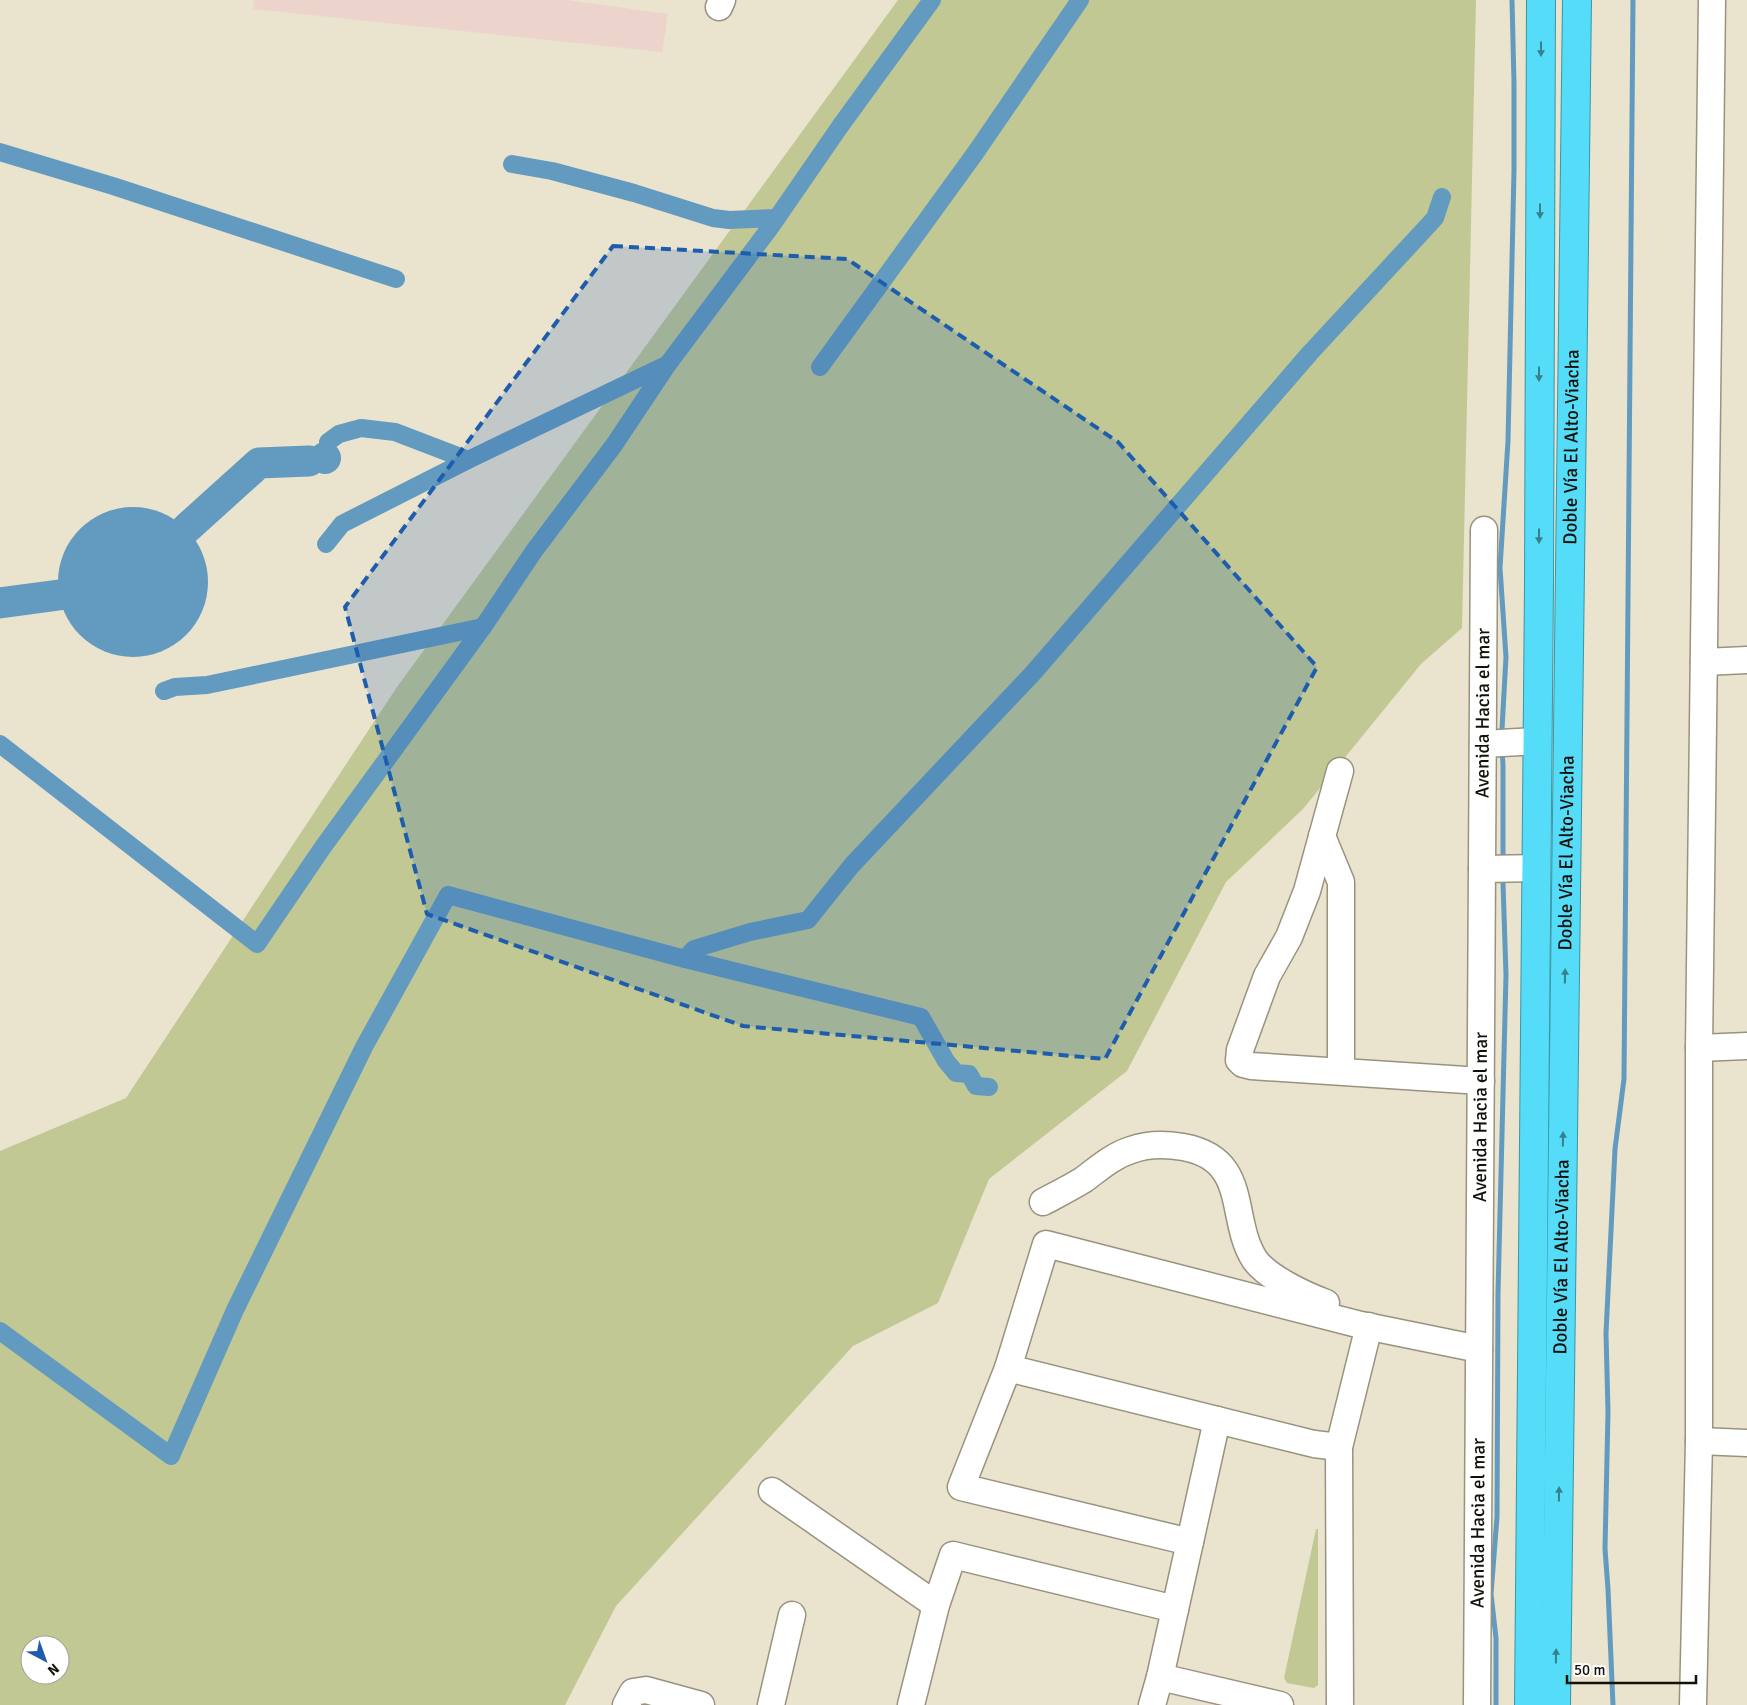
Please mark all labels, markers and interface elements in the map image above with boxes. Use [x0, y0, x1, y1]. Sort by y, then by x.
one-way arrow [1537, 41, 1545, 57]
one-way arrow [1536, 203, 1544, 219]
street label: Doble Vía El Alto-Viacha [1558, 349, 1585, 545]
one-way arrow [1535, 366, 1543, 382]
one-way arrow [1535, 528, 1543, 544]
street label: Avenida Hacia el mar [1470, 628, 1495, 798]
street label: Doble Vía El Alto-Viacha [1553, 755, 1580, 951]
one-way arrow [1561, 968, 1569, 984]
street label: Avenida Hacia el mar [1468, 1032, 1493, 1202]
one-way arrow [1559, 1131, 1567, 1147]
street label: Doble Vía El Alto-Viacha [1548, 1159, 1575, 1355]
street label: Avenida Hacia el mar [1466, 1438, 1491, 1608]
one-way arrow [1555, 1486, 1563, 1502]
north arrow [20, 1635, 70, 1685]
one-way arrow [1553, 1648, 1561, 1664]
scale bar [1567, 1652, 1696, 1684]
text: N [44, 1660, 62, 1679]
text: 50 m [1574, 1661, 1605, 1679]

